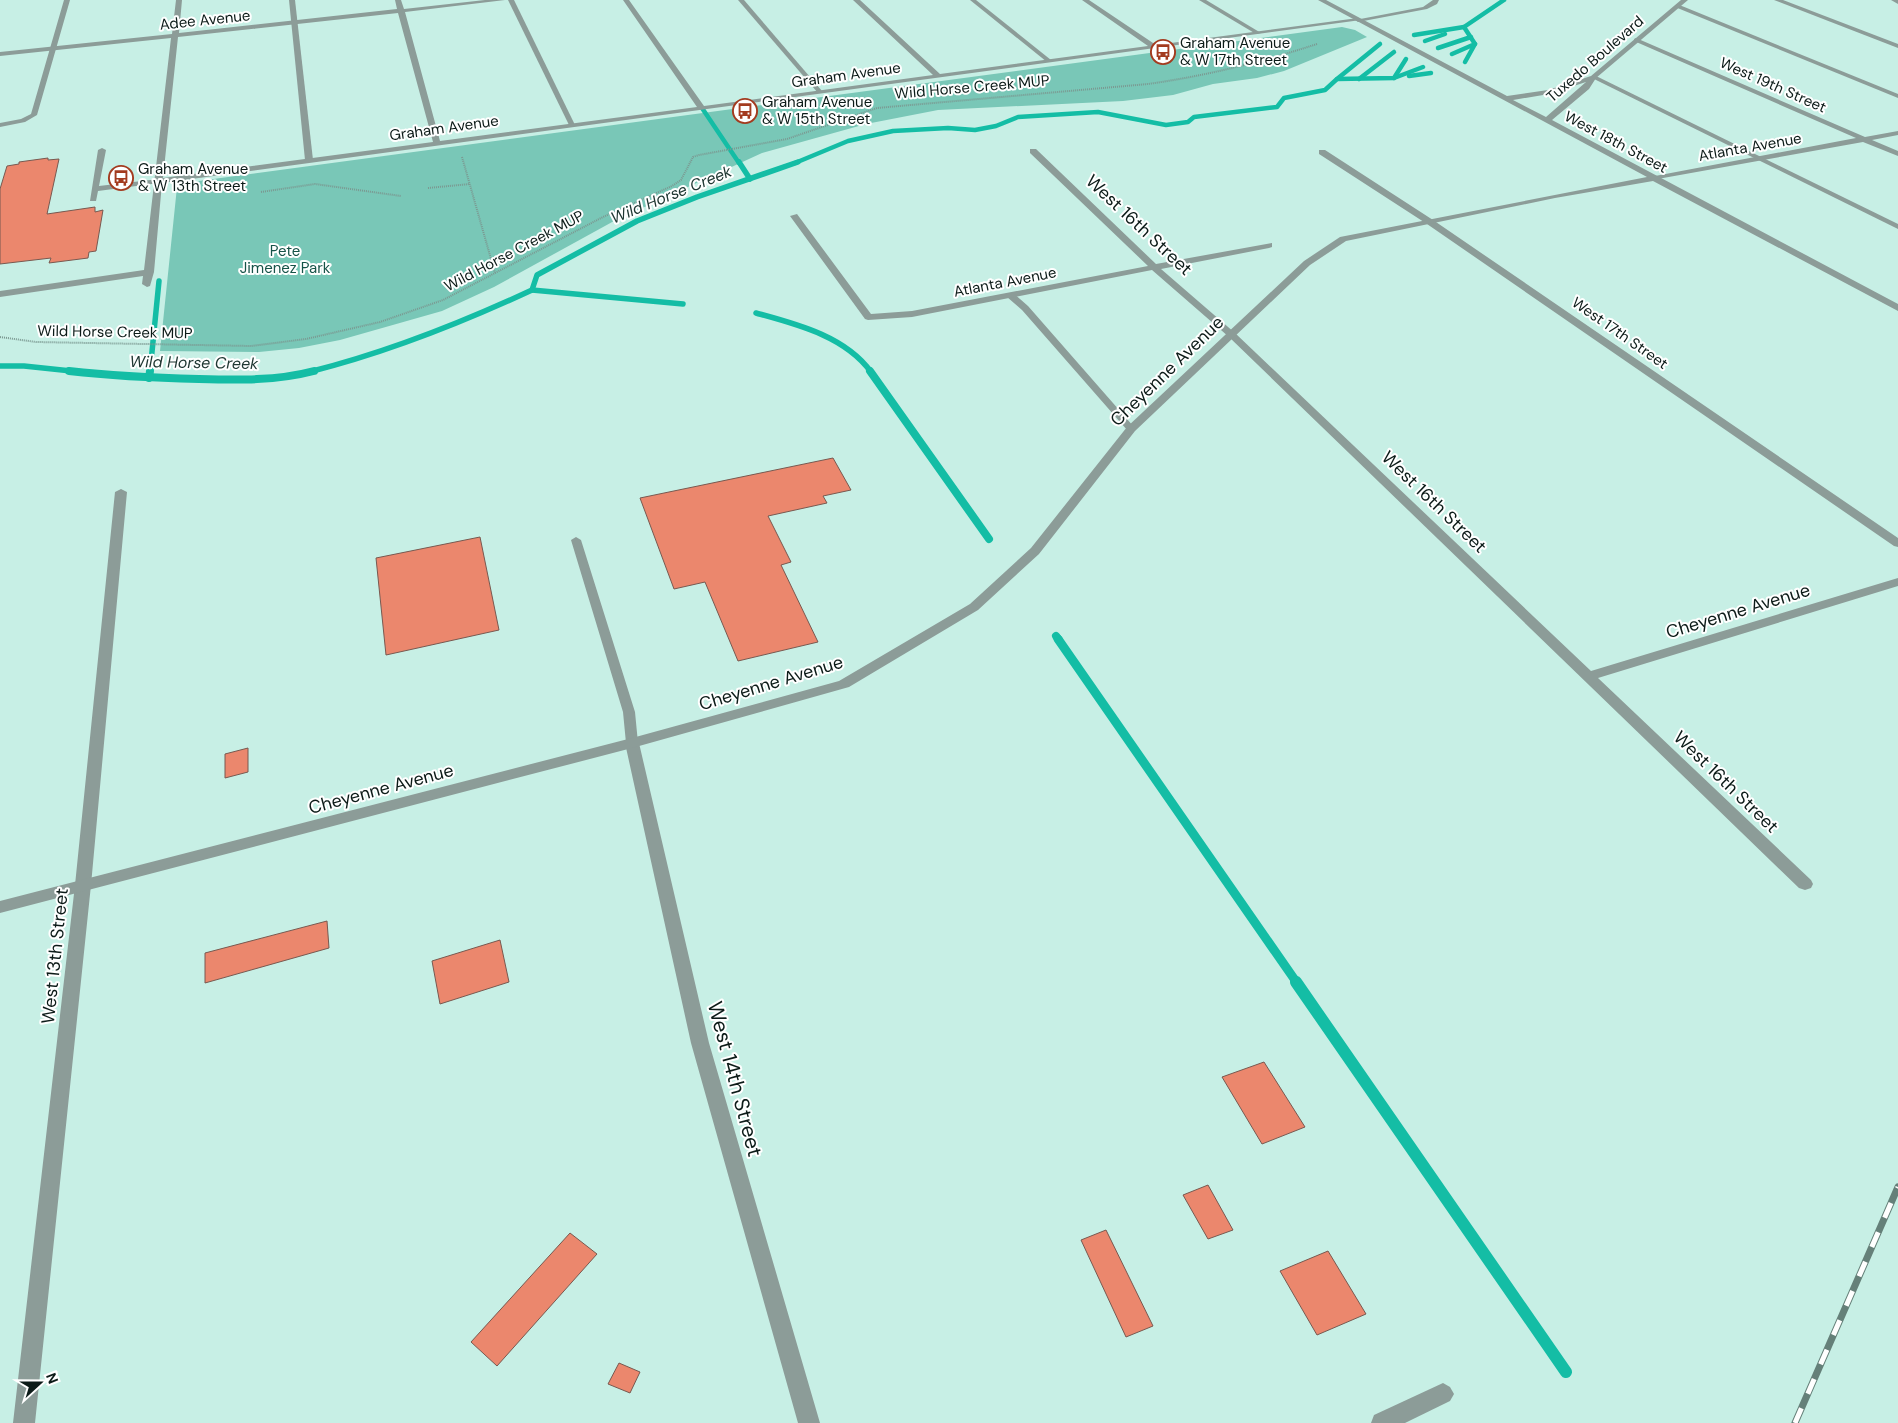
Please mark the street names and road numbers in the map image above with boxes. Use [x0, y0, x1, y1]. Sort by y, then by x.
street label: Adee Avenue [159, 5, 251, 35]
street label: Tuxedo Boulevard [1542, 11, 1648, 107]
street label: West 19th Street [1717, 53, 1829, 117]
street label: Graham Avenue [790, 57, 902, 93]
street label: Wild Horse Creek MUP [894, 70, 1051, 104]
street label: West 18th Street [1561, 106, 1671, 178]
street label: Graham Avenue [388, 110, 500, 146]
street label: Atlanta Avenue [1697, 128, 1803, 166]
street label: West 16th Street [1081, 169, 1197, 281]
street label: Wild Horse Creek MUP [441, 206, 588, 296]
street label: Atlanta Avenue [952, 262, 1058, 302]
street label: West 17th Street [1568, 292, 1672, 374]
street label: Cheyenne Avenue [1105, 310, 1229, 432]
street label: Wild Horse Creek MUP [37, 321, 193, 343]
street label: West 16th Street [1376, 446, 1492, 558]
street label: Cheyenne Avenue [1663, 578, 1813, 644]
street label: Cheyenne Avenue [696, 650, 846, 716]
street label: West 16th Street [1668, 726, 1784, 838]
street label: Cheyenne Avenue [306, 758, 456, 820]
street label: West 13th Street [36, 887, 74, 1025]
street label: West 14th Street [701, 998, 769, 1160]

